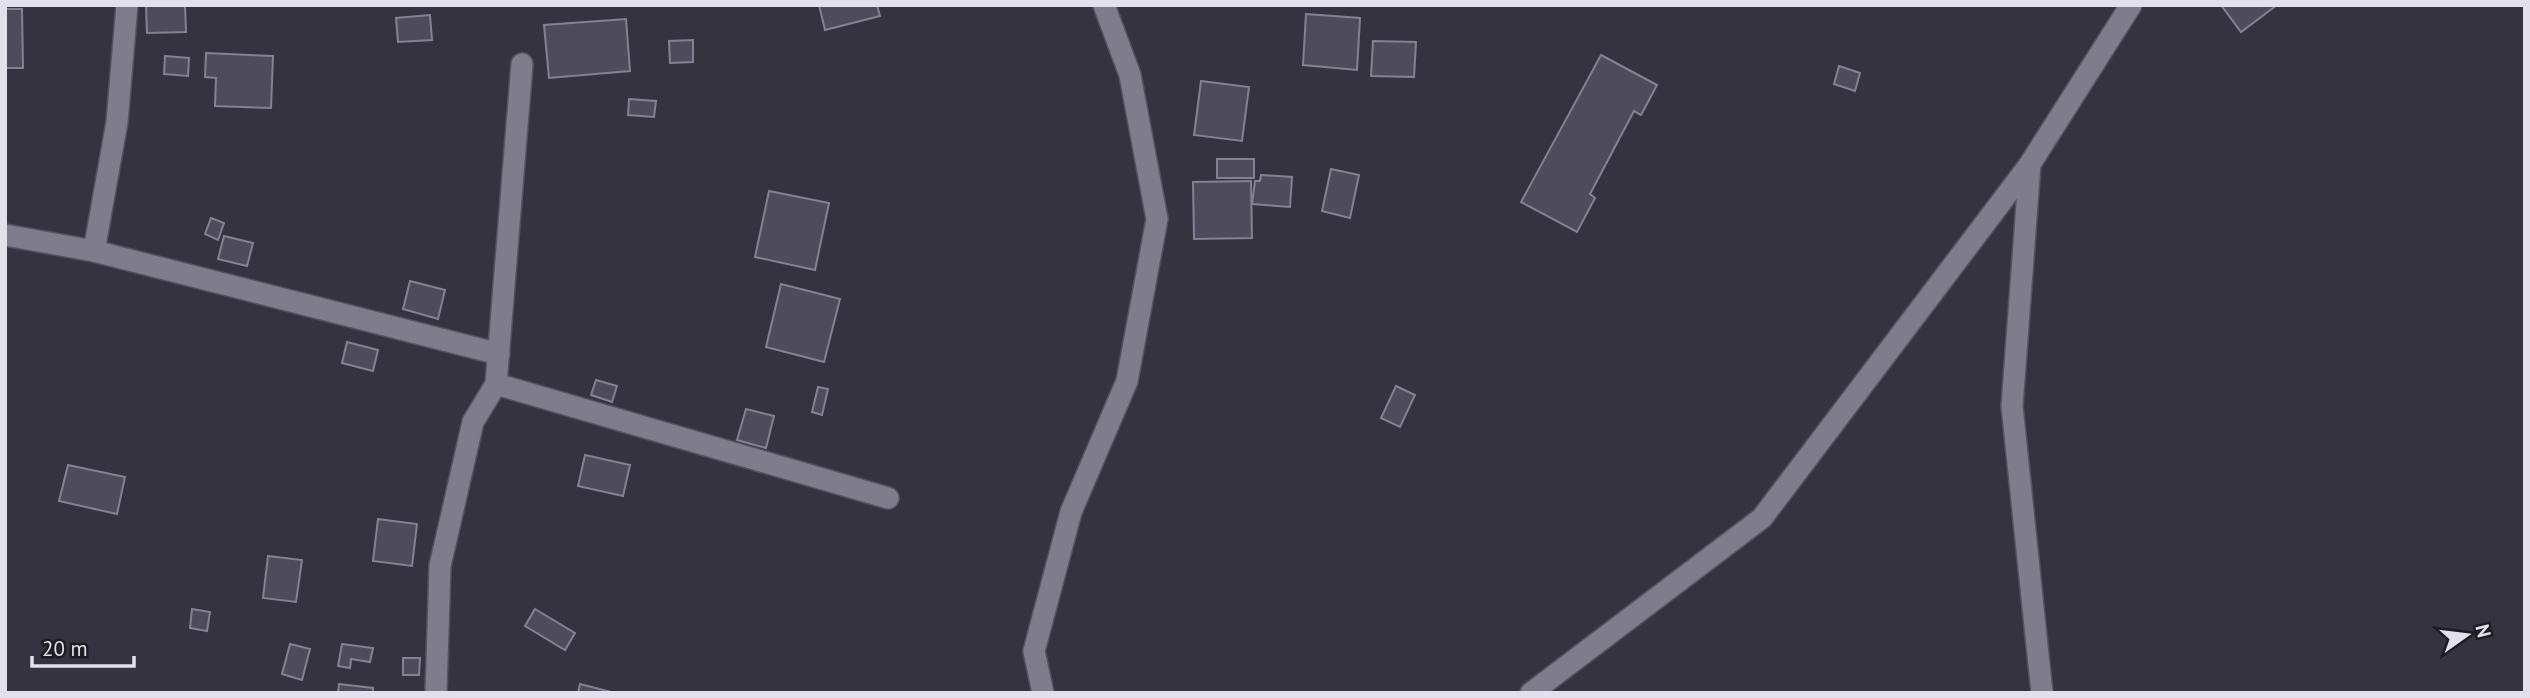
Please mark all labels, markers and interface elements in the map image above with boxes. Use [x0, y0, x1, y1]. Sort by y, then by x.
north arrow [2432, 600, 2502, 670]
text: N [2470, 622, 2497, 640]
scale bar [32, 624, 133, 668]
text: 20 m [42, 635, 88, 662]

